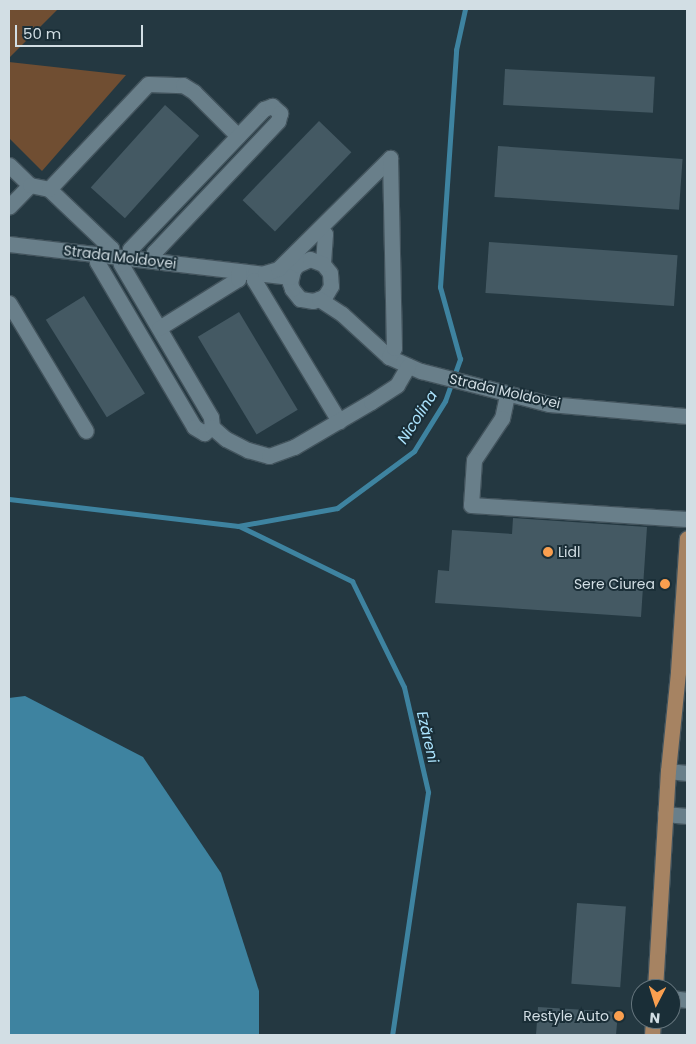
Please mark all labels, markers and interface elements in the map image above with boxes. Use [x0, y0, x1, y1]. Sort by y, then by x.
scale bar [18, 15, 145, 47]
text: 50 m [23, 23, 61, 44]
street label: Strada Moldovei [63, 242, 177, 272]
street label: Strada Moldovei [448, 370, 562, 412]
water label: Nicolina [393, 387, 441, 447]
place label: Lidl [558, 544, 580, 560]
marker: Lidl [542, 546, 554, 558]
place label: Sere Ciurea [574, 576, 655, 592]
marker: Sere Ciurea [659, 578, 671, 590]
water label: Ezăreni [413, 709, 443, 765]
north arrow [631, 979, 681, 1029]
place label: Restyle Auto [523, 1008, 609, 1024]
text: N [649, 1008, 661, 1028]
marker: Restyle Auto [613, 1010, 625, 1022]

